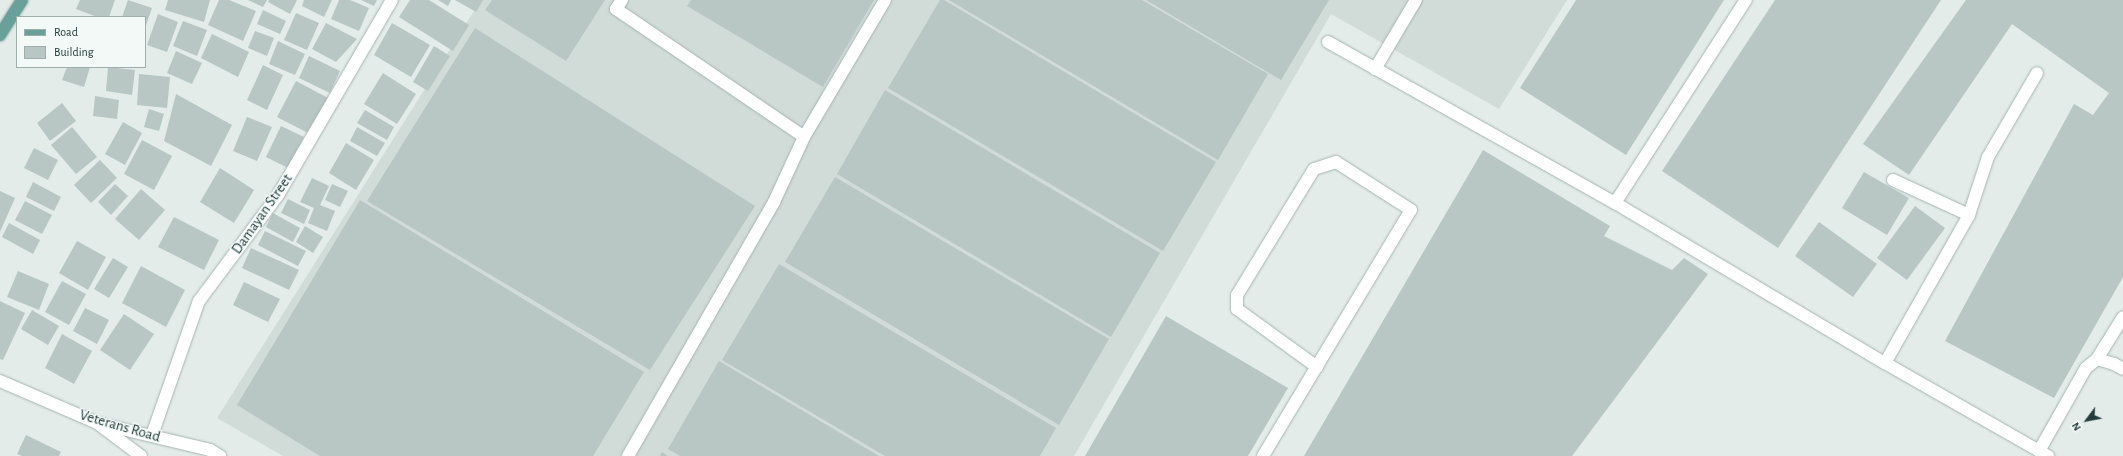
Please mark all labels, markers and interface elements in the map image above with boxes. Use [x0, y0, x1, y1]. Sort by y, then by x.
legend [16, 16, 146, 68]
text: Road [54, 26, 78, 38]
text: Building [54, 46, 94, 58]
street label: Damayan Street [228, 170, 296, 258]
north arrow [2067, 400, 2107, 440]
street label: Veterans Road [77, 406, 163, 446]
text: N [2070, 420, 2083, 433]

